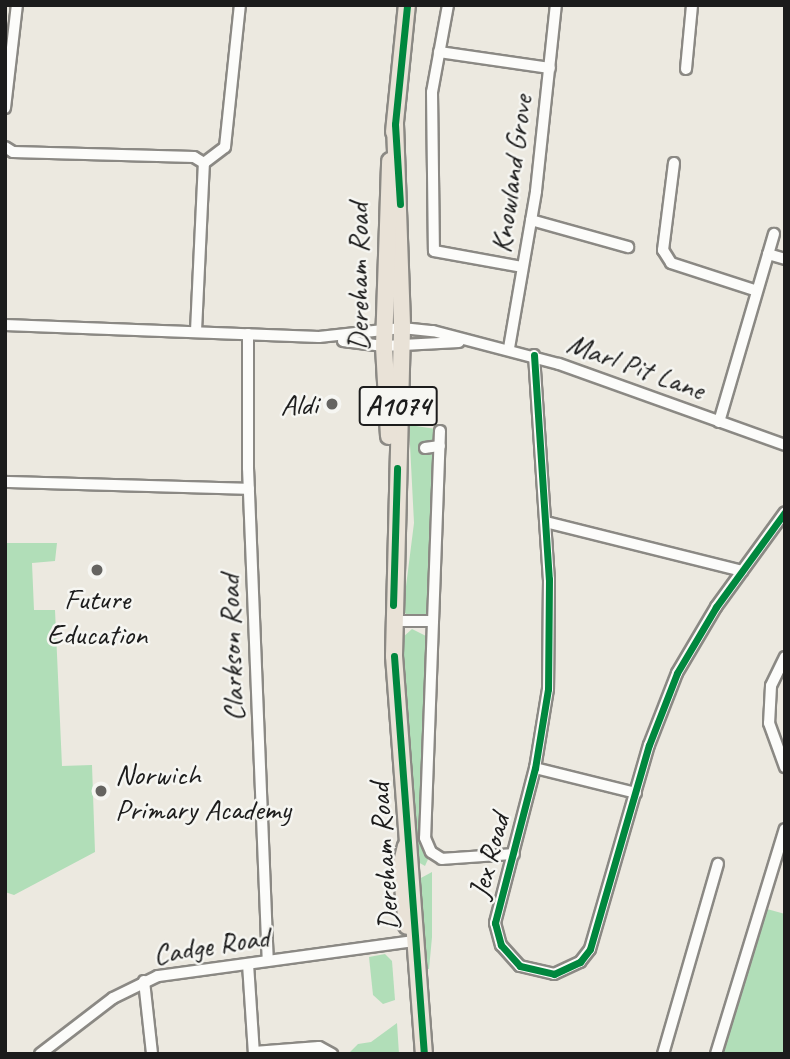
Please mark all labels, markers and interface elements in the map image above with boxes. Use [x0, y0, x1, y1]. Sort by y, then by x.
street label: Knowland Grove [482, 93, 540, 255]
street label: Dereham Road [340, 203, 376, 351]
street label: Marl Pit Lane [562, 324, 710, 408]
road number: A1074 [358, 382, 438, 430]
place label: Aldi [280, 386, 318, 422]
marker: Aldi [324, 396, 340, 412]
marker: Future Education [89, 562, 105, 578]
street label: Clarkson Road [210, 574, 252, 722]
place label: Future Education [47, 581, 147, 652]
place label: Norwich Primary Academy [115, 756, 292, 826]
street label: Dereham Road [361, 782, 407, 932]
marker: Norwich Primary Academy [93, 783, 109, 799]
street label: Jex Road [460, 810, 518, 902]
street label: Cadge Road [150, 918, 272, 972]

